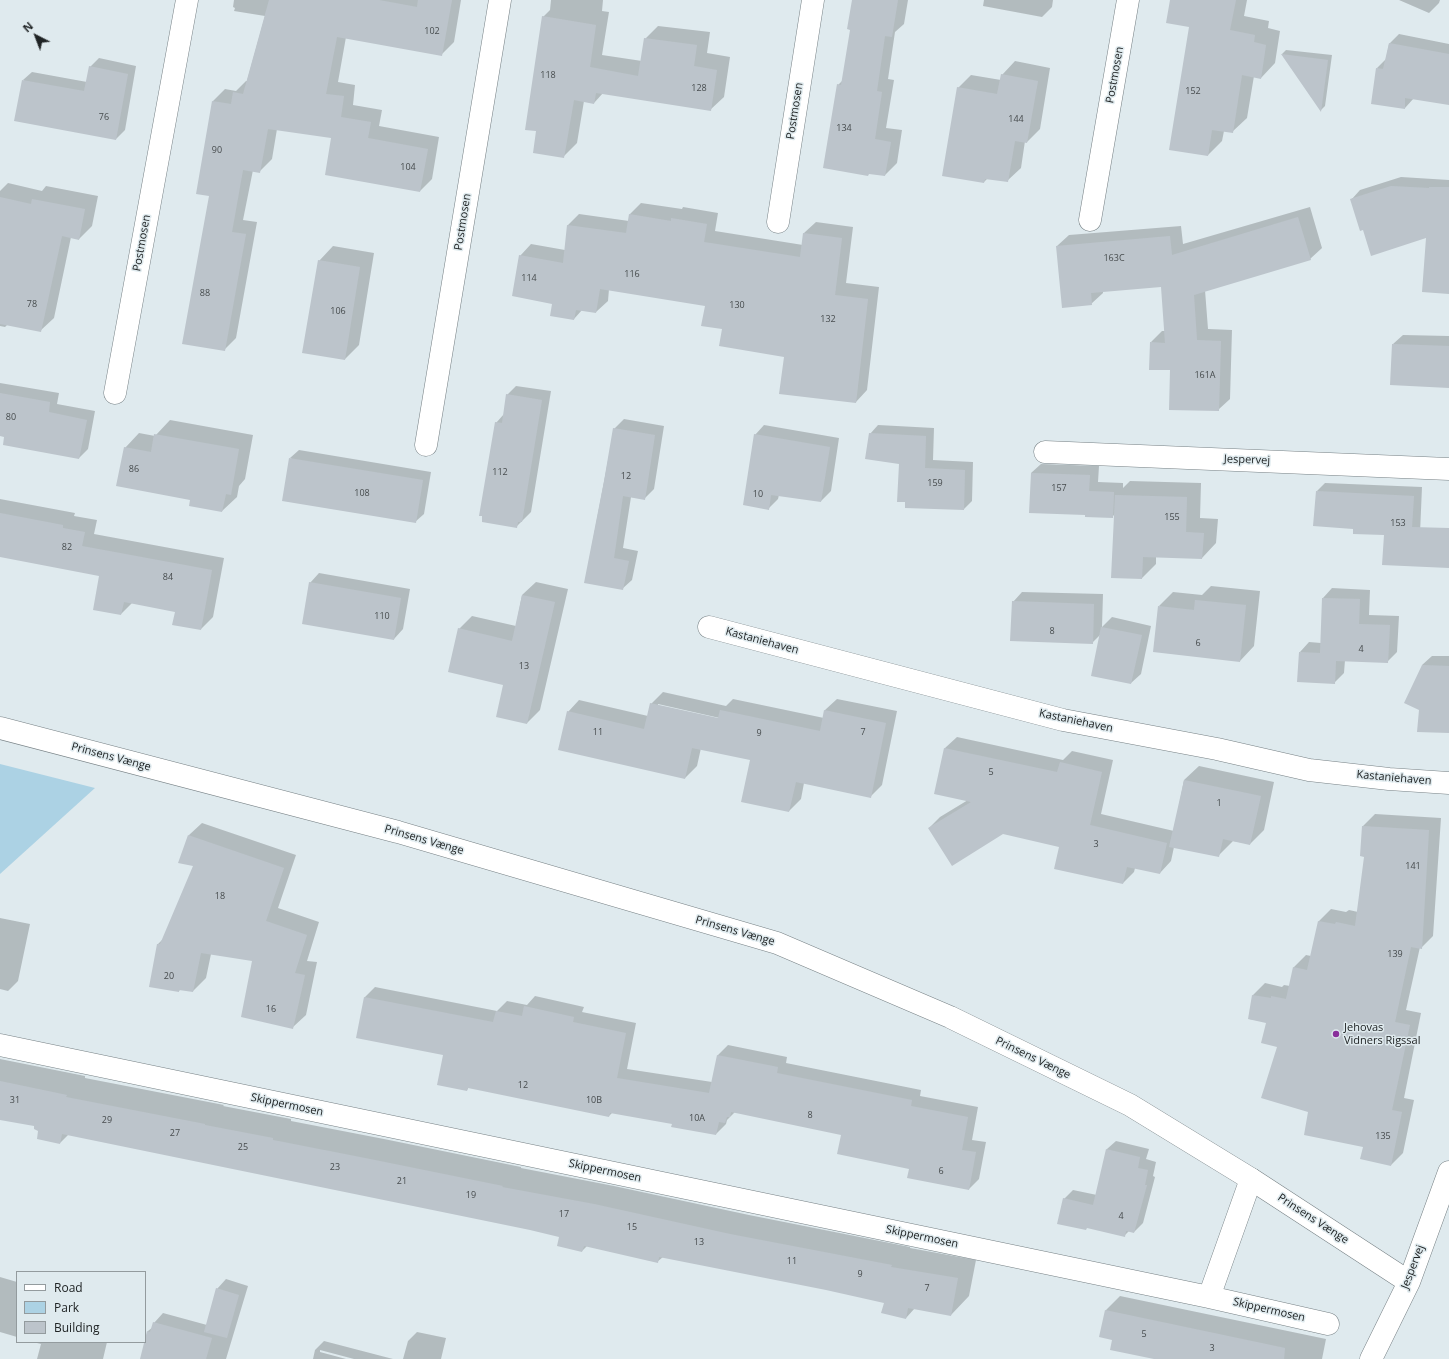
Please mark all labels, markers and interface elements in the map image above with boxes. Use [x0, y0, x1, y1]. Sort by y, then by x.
north arrow [16, 16, 56, 56]
text: N [19, 18, 36, 35]
house number: 102 [424, 26, 440, 36]
street label: Postmosen [1104, 46, 1126, 104]
house number: 118 [540, 70, 556, 80]
street label: Postmosen [784, 82, 806, 140]
house number: 128 [691, 83, 707, 93]
house number: 152 [1185, 86, 1201, 96]
house number: 76 [99, 112, 109, 122]
house number: 144 [1008, 114, 1024, 124]
house number: 134 [836, 123, 852, 133]
house number: 90 [212, 145, 222, 155]
house number: 104 [400, 162, 416, 172]
street label: Postmosen [452, 193, 474, 251]
street label: Postmosen [131, 214, 153, 272]
house number: 163C [1103, 253, 1125, 263]
house number: 116 [624, 269, 640, 279]
house number: 114 [521, 273, 537, 283]
house number: 88 [200, 288, 210, 298]
house number: 78 [27, 299, 37, 309]
house number: 130 [729, 300, 745, 310]
house number: 106 [330, 306, 346, 316]
house number: 132 [820, 314, 836, 324]
house number: 161A [1194, 370, 1216, 380]
house number: 80 [6, 412, 16, 422]
street label: Jespervej [1224, 453, 1270, 467]
house number: 86 [129, 464, 139, 474]
house number: 112 [492, 467, 508, 477]
house number: 12 [621, 471, 631, 481]
house number: 159 [927, 478, 943, 488]
house number: 157 [1051, 483, 1067, 493]
house number: 108 [354, 488, 370, 498]
house number: 10 [753, 489, 763, 499]
house number: 155 [1164, 512, 1180, 522]
house number: 153 [1390, 518, 1406, 528]
house number: 82 [62, 542, 72, 552]
house number: 84 [163, 572, 173, 582]
house number: 110 [374, 611, 390, 621]
street label: Kastaniehaven [724, 625, 800, 657]
house number: 8 [1049, 626, 1055, 636]
house number: 6 [1195, 638, 1201, 648]
house number: 4 [1358, 644, 1364, 654]
house number: 13 [519, 661, 529, 671]
street label: Kastaniehaven [1038, 707, 1114, 735]
house number: 11 [593, 727, 603, 737]
house number: 7 [860, 727, 866, 737]
house number: 9 [756, 728, 762, 738]
street label: Prinsens Vænge [70, 740, 152, 774]
house number: 5 [988, 767, 994, 777]
street label: Kastaniehaven [1356, 768, 1432, 788]
house number: 1 [1216, 798, 1222, 808]
street label: Prinsens Vænge [383, 822, 465, 858]
house number: 3 [1093, 839, 1099, 849]
house number: 141 [1405, 861, 1421, 871]
house number: 18 [215, 891, 225, 901]
street label: Prinsens Vænge [694, 913, 776, 949]
house number: 139 [1387, 949, 1403, 959]
house number: 20 [164, 971, 174, 981]
house number: 16 [266, 1004, 276, 1014]
place label: Jehovas Vidners Rigssal [1344, 1021, 1420, 1047]
marker: Jehovas Vidners Rigssal [1331, 1029, 1341, 1039]
street label: Prinsens Vænge [993, 1034, 1073, 1082]
house number: 12 [518, 1080, 528, 1090]
street label: Skippermosen [250, 1091, 324, 1119]
house number: 31 [10, 1095, 20, 1105]
house number: 10B [586, 1095, 602, 1105]
house number: 8 [807, 1110, 813, 1120]
house number: 10A [689, 1113, 705, 1123]
house number: 29 [102, 1115, 112, 1125]
house number: 27 [170, 1128, 180, 1138]
house number: 135 [1375, 1131, 1391, 1141]
house number: 25 [238, 1142, 248, 1152]
street label: Skippermosen [568, 1157, 642, 1185]
house number: 23 [330, 1162, 340, 1172]
house number: 6 [938, 1166, 944, 1176]
house number: 21 [397, 1176, 407, 1186]
house number: 19 [466, 1190, 476, 1200]
street label: Prinsens Vænge [1275, 1191, 1351, 1247]
house number: 17 [559, 1209, 569, 1219]
house number: 4 [1118, 1211, 1124, 1221]
house number: 15 [627, 1222, 637, 1232]
street label: Skippermosen [885, 1223, 959, 1251]
house number: 13 [694, 1237, 704, 1247]
street label: Jespervej [1399, 1243, 1427, 1291]
house number: 11 [787, 1256, 797, 1266]
house number: 9 [857, 1269, 863, 1279]
legend [16, 1271, 146, 1343]
text: Road [54, 1279, 83, 1296]
house number: 7 [924, 1283, 930, 1293]
street label: Skippermosen [1232, 1295, 1306, 1325]
text: Park [54, 1299, 79, 1316]
text: Building [54, 1319, 99, 1336]
house number: 5 [1141, 1329, 1147, 1339]
house number: 3 [1209, 1343, 1215, 1353]

